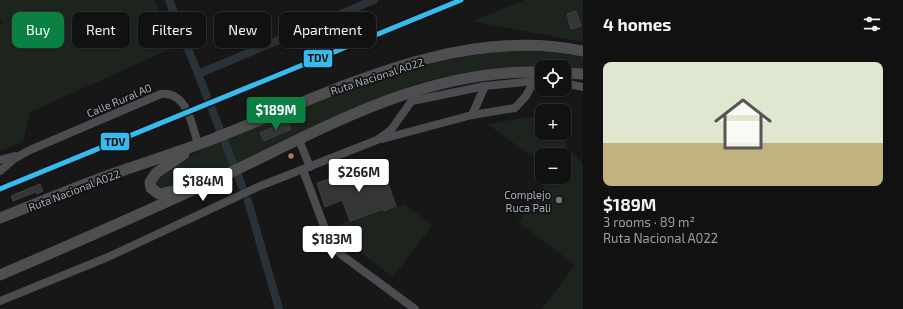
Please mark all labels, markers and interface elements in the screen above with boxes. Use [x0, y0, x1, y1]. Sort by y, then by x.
chip: Buy [12, 12, 64, 48]
chip: Rent [72, 12, 130, 48]
chip: Filters [138, 12, 206, 48]
chip: New [214, 12, 271, 48]
chip: Apartment [279, 12, 376, 48]
icon: filters [861, 13, 883, 35]
text: 4 homes [603, 14, 671, 34]
line badge: TDV [303, 49, 333, 68]
text: TDV [307, 51, 329, 64]
street label: Ruta Nacional A022 [329, 55, 425, 97]
map controls [535, 60, 571, 184]
button: locate [535, 60, 571, 96]
street label: Calle Rural A0 [85, 80, 153, 120]
icon: home [707, 88, 779, 160]
pin: $189M [248, 97, 304, 131]
text: $189M [256, 102, 296, 118]
button: + [535, 104, 571, 140]
line badge: TDV [100, 132, 130, 151]
text: TDV [104, 135, 126, 148]
button: − [535, 148, 571, 184]
unlabelled marker [286, 151, 296, 161]
pin: $266M [331, 159, 387, 193]
text: $266M [338, 164, 380, 180]
street label: Ruta Nacional A022 [26, 166, 122, 214]
pin: $184M [175, 168, 231, 202]
text: $184M [182, 173, 224, 189]
place label: Complejo Ruca Pali [504, 188, 551, 214]
text: $189M [603, 194, 656, 214]
marker: Complejo Ruca Pali [554, 195, 564, 205]
text: 3 rooms · 89 m² [603, 214, 695, 230]
pin: $183M [304, 226, 360, 260]
text: Ruta Nacional A022 [603, 230, 718, 246]
text: $183M [312, 231, 352, 247]

